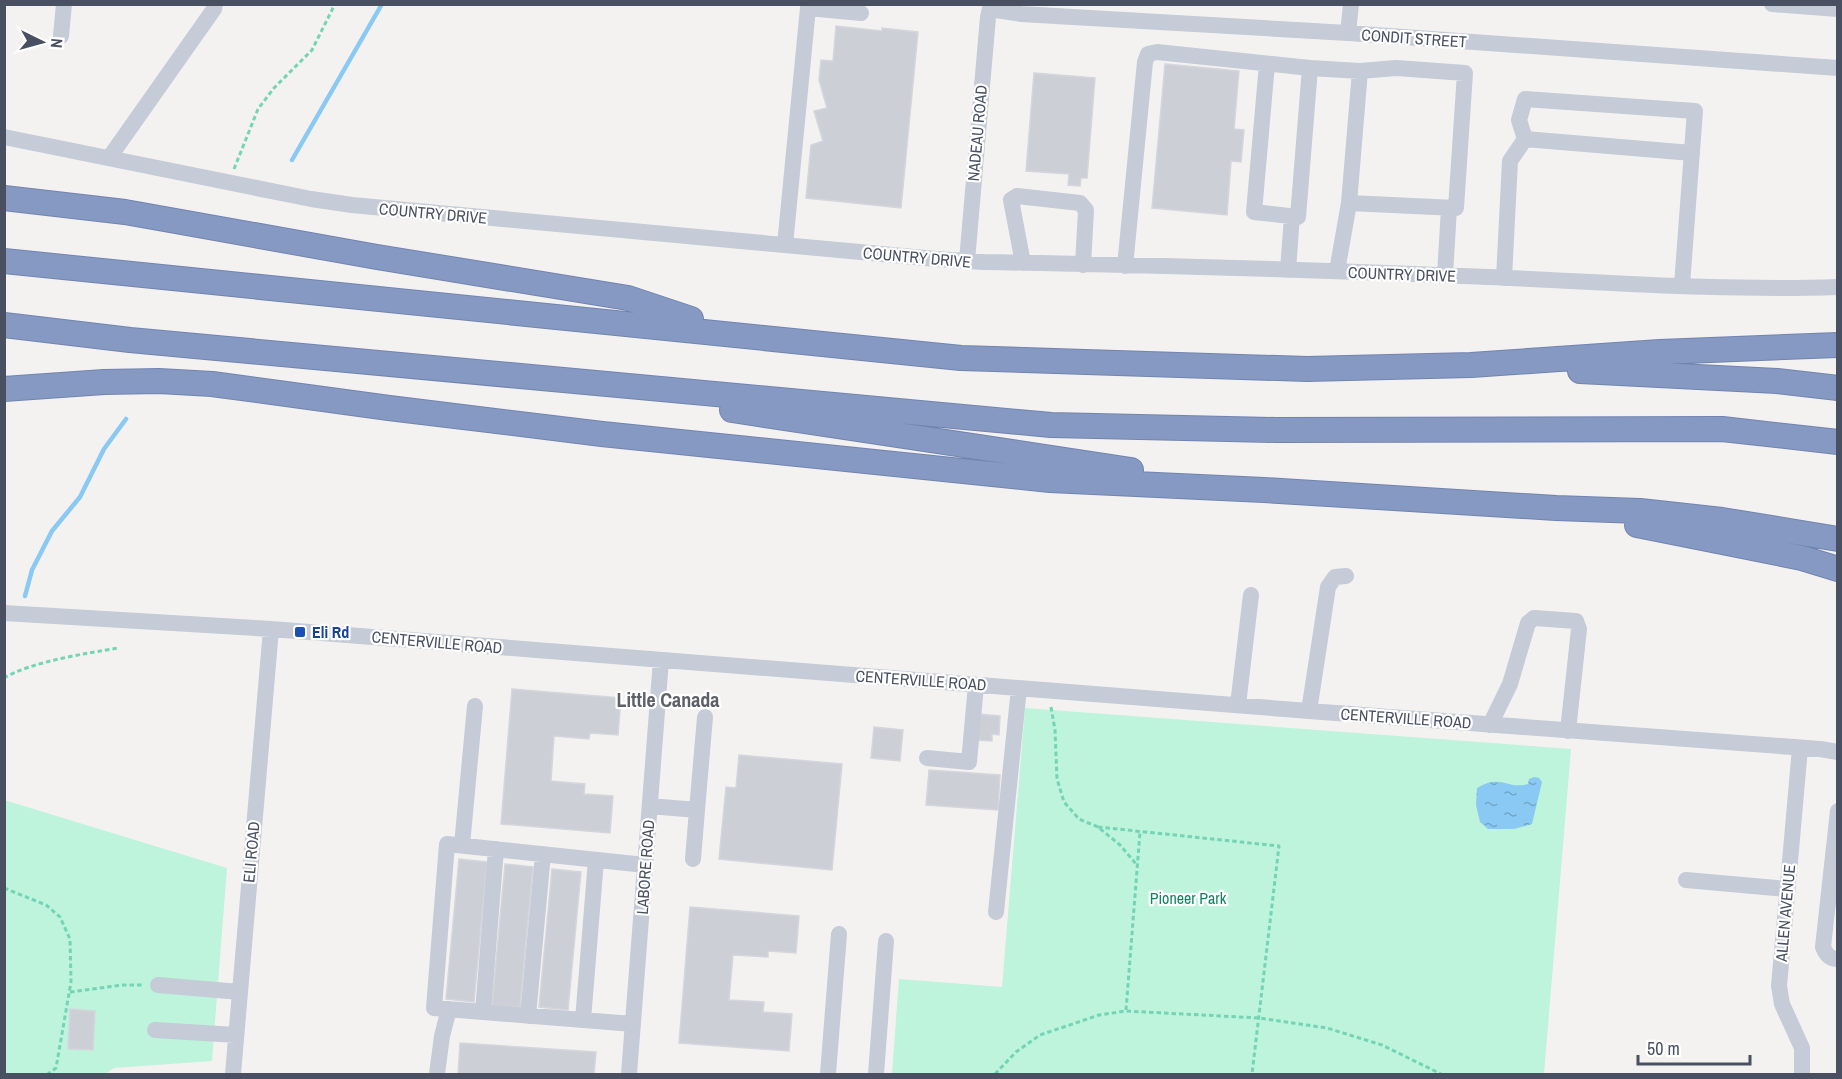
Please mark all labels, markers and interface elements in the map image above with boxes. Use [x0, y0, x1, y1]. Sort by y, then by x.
north arrow [12, 12, 72, 72]
street label: CONDIT STREET [1361, 23, 1467, 53]
text: N [46, 38, 68, 49]
street label: NADEAU ROAD [962, 84, 992, 182]
street label: COUNTRY DRIVE [378, 197, 488, 229]
street label: COUNTRY DRIVE [862, 241, 972, 273]
street label: COUNTRY DRIVE [1348, 261, 1456, 287]
place label: Eli Rd [312, 621, 349, 643]
marker: Eli Rd [293, 625, 307, 639]
street label: CENTERVILLE ROAD [371, 625, 503, 659]
street label: CENTERVILLE ROAD [855, 664, 987, 696]
district label: Little Canada [617, 686, 719, 713]
street label: CENTERVILLE ROAD [1340, 702, 1472, 734]
street label: LABORE ROAD [631, 819, 659, 915]
street label: ELI ROAD [237, 821, 265, 883]
street label: ALLEN AVENUE [1770, 863, 1800, 964]
park label: Pioneer Park [1150, 887, 1227, 909]
scale bar [1638, 1028, 1750, 1066]
text: 50 m [1647, 1036, 1680, 1061]

